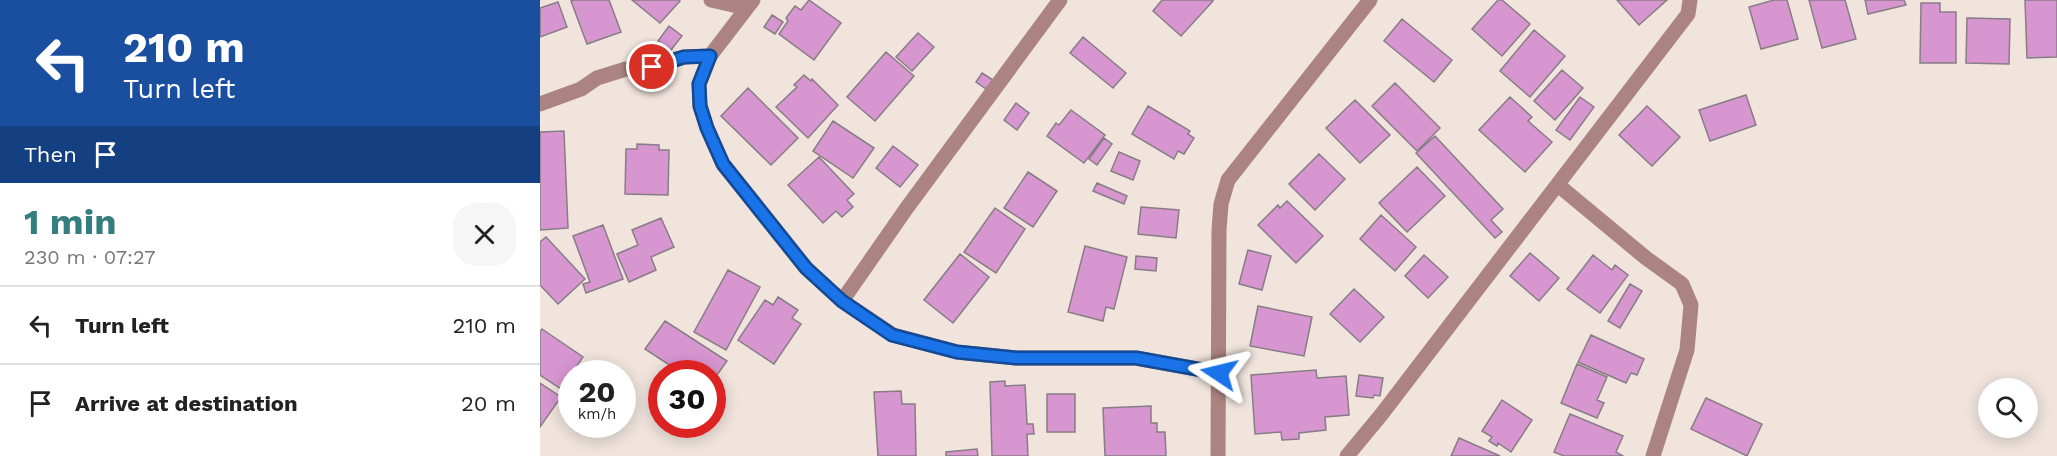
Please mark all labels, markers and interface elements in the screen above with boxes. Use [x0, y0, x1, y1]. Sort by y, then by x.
text: 210 m [123, 23, 245, 72]
icon: left [24, 24, 102, 102]
pin [626, 41, 677, 92]
icon: arrive [635, 50, 668, 83]
text: Turn left [123, 73, 235, 105]
icon: arrive [89, 138, 122, 171]
text: Then [24, 142, 77, 167]
text: 1 min [24, 201, 116, 243]
button: close [453, 203, 516, 266]
text: 230 m · 07:27 [24, 245, 155, 269]
icon: left [24, 309, 57, 342]
text: Turn left [75, 313, 169, 338]
text: 210 m [452, 313, 516, 338]
position arrow [1187, 341, 1251, 405]
speed limit sign: 30 [648, 360, 726, 438]
text: 20 [578, 374, 616, 409]
map controls [1978, 378, 2038, 438]
button: search [1978, 378, 2038, 438]
icon: arrive [24, 387, 57, 420]
text: Arrive at destination [75, 391, 298, 416]
text: 20 m [461, 391, 516, 416]
text: km/h [578, 405, 616, 423]

